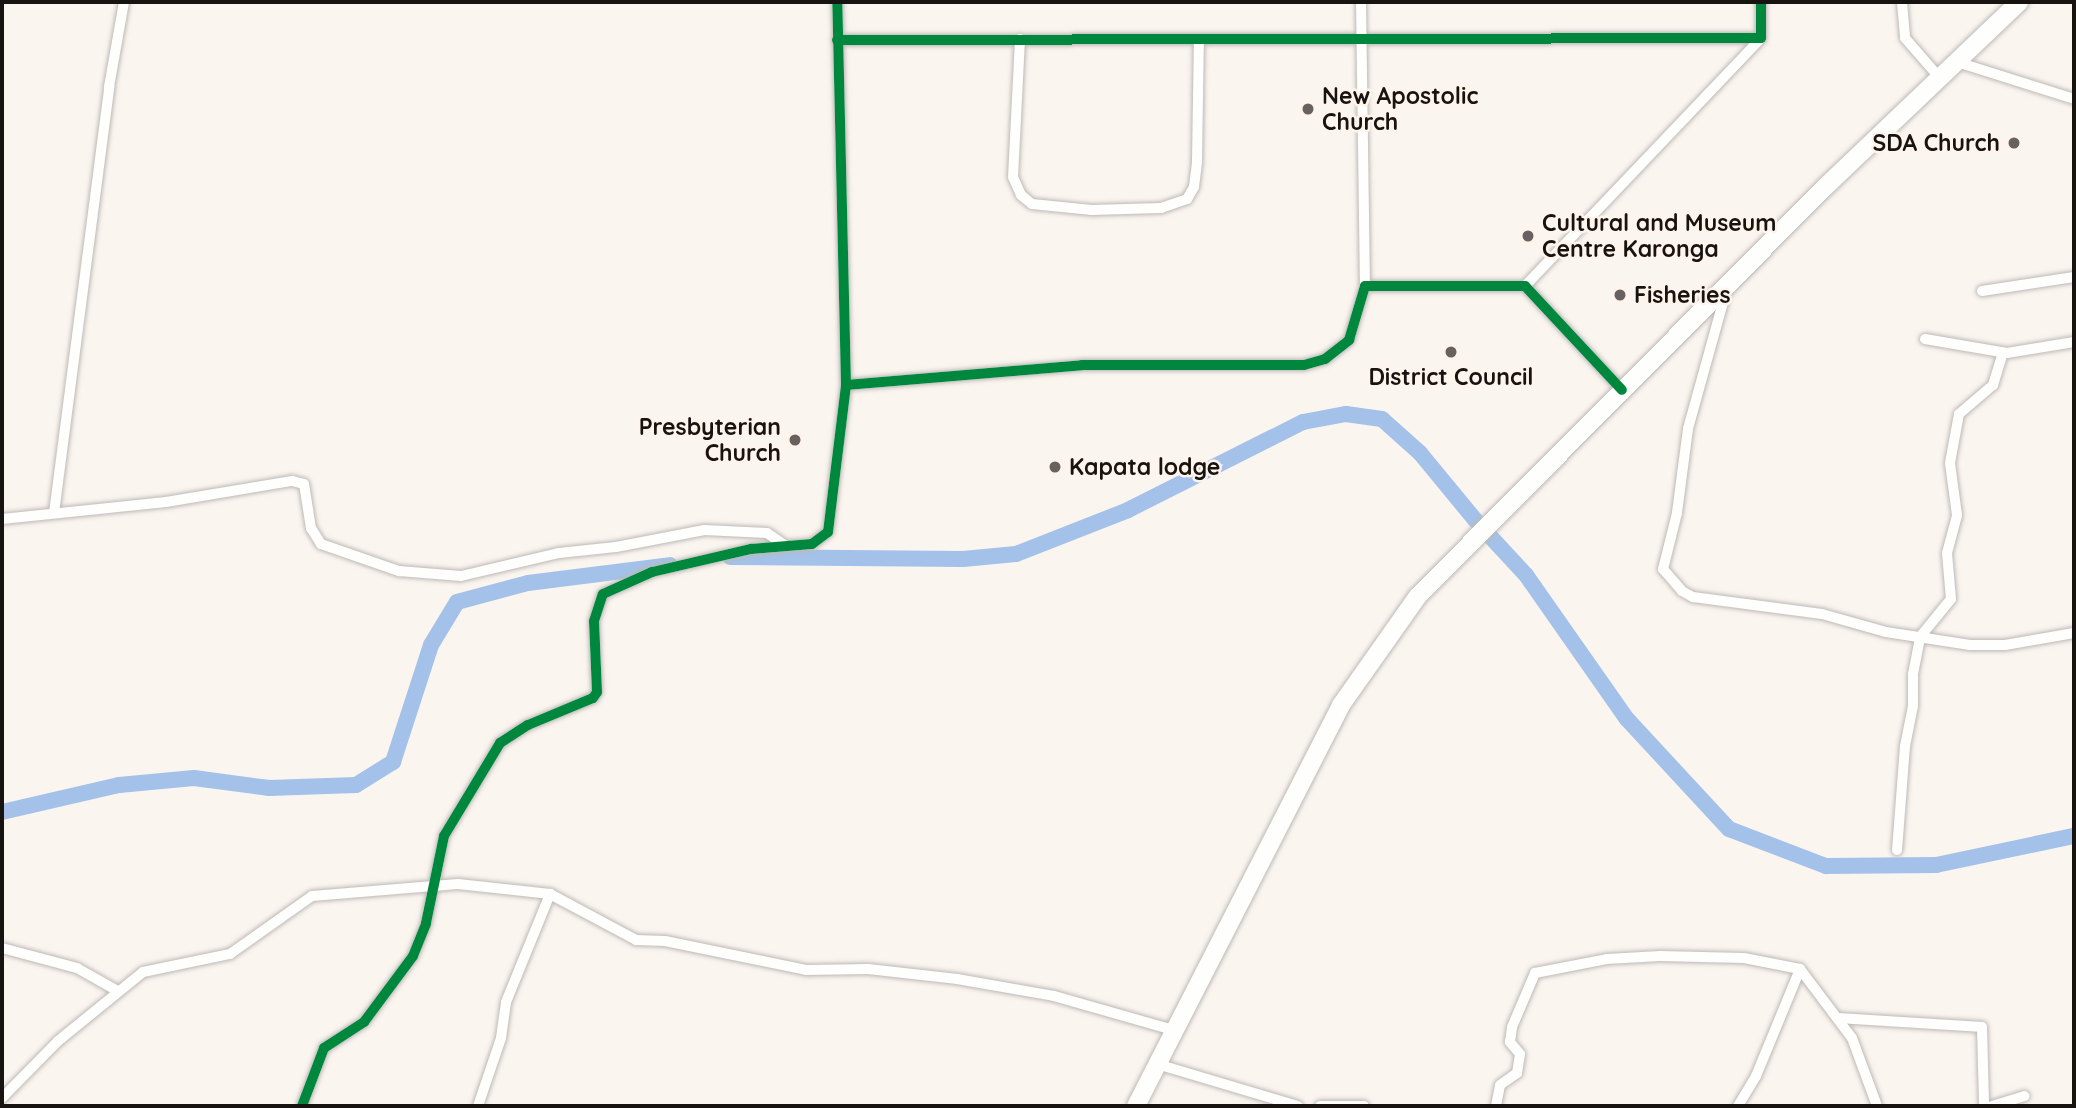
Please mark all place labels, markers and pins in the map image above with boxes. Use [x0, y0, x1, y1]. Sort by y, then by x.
place label: New Apostolic Church [1322, 82, 1478, 136]
marker: New Apostolic Church [1300, 101, 1316, 117]
place label: SDA Church [1872, 129, 2000, 157]
marker: SDA Church [2006, 135, 2022, 151]
place label: Cultural and Museum Centre Karonga [1542, 209, 1777, 263]
marker: Cultural and Museum Centre Karonga [1520, 228, 1536, 244]
place label: Fisheries [1634, 281, 1731, 309]
marker: Fisheries [1612, 287, 1628, 303]
marker: District Council [1443, 344, 1459, 360]
place label: District Council [1368, 363, 1534, 391]
place label: Presbyterian Church [639, 413, 781, 467]
marker: Presbyterian Church [787, 432, 803, 448]
place label: Kapata lodge [1069, 453, 1220, 481]
marker: Kapata lodge [1047, 459, 1063, 475]

